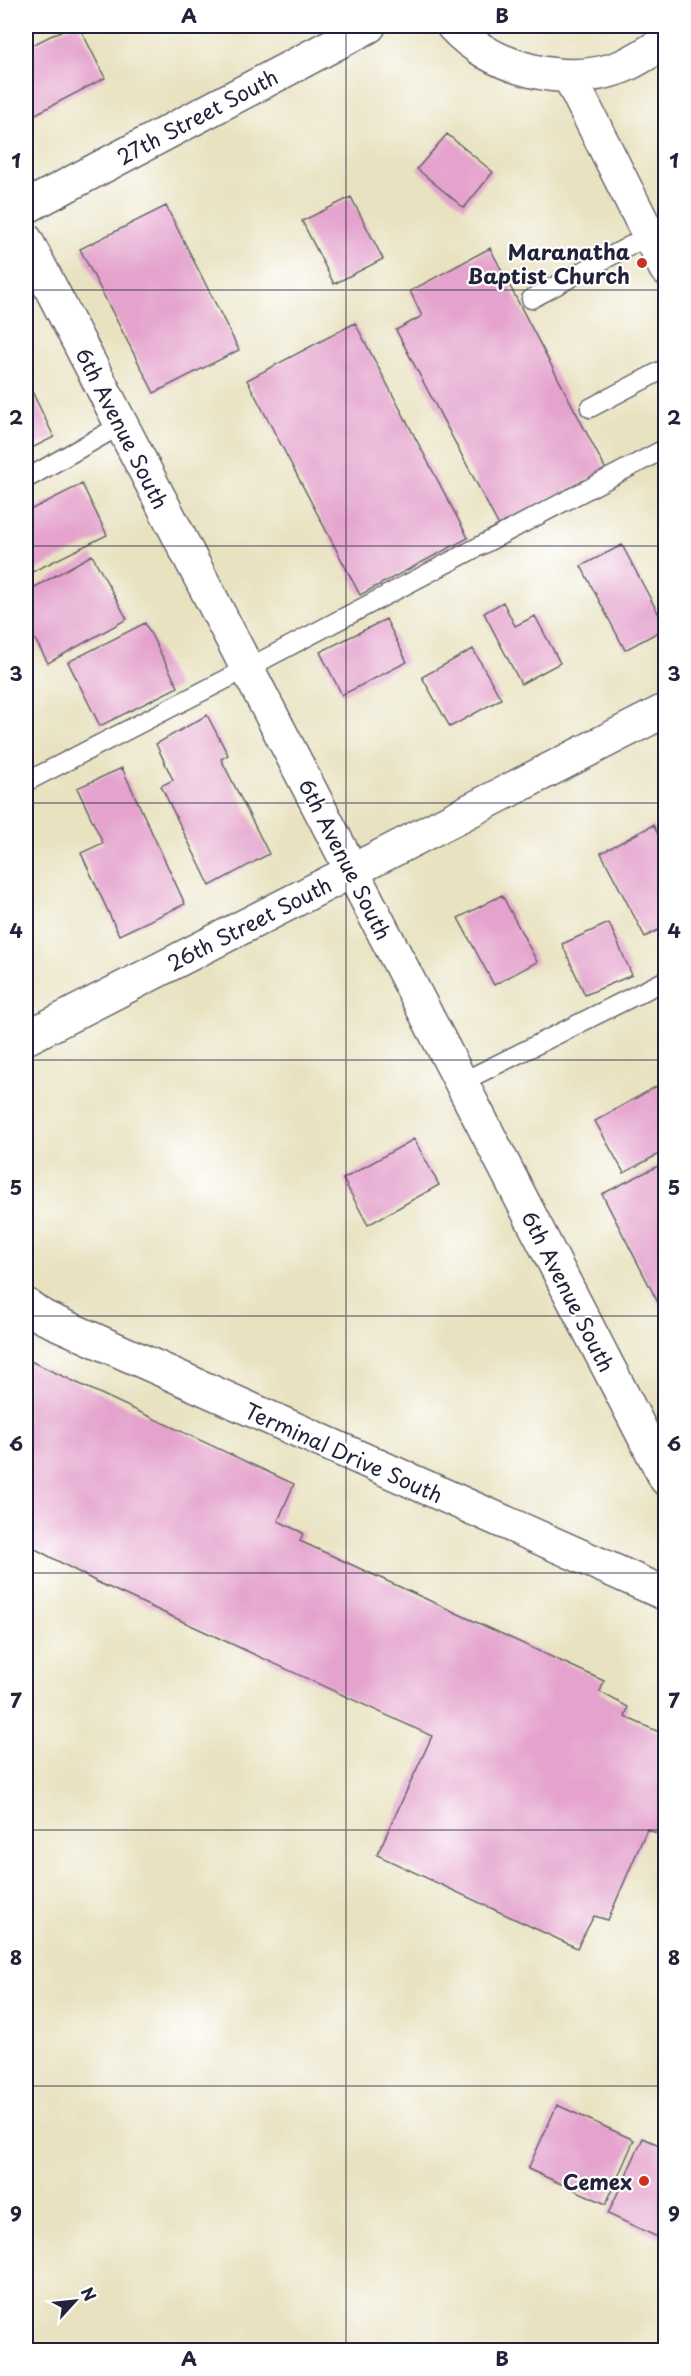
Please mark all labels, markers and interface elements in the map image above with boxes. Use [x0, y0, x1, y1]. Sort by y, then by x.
text: A [181, 0, 197, 30]
text: B [495, 0, 509, 30]
street label: 27th Street South [111, 60, 283, 172]
text: 1 [11, 145, 21, 175]
text: 1 [669, 145, 679, 175]
place label: Maranatha Baptist Church [467, 235, 630, 291]
marker: Maranatha Baptist Church [635, 256, 649, 270]
street label: 6th Avenue South [69, 342, 177, 514]
text: 2 [9, 402, 23, 432]
text: 2 [667, 402, 681, 432]
text: 3 [9, 658, 23, 688]
text: 3 [667, 658, 681, 688]
street label: 6th Avenue South [292, 773, 400, 945]
street label: 26th Street South [161, 868, 337, 978]
text: 4 [9, 915, 23, 945]
text: 4 [667, 915, 681, 945]
text: 5 [10, 1172, 22, 1202]
text: 5 [668, 1172, 680, 1202]
street label: 6th Avenue South [515, 1205, 623, 1377]
street label: Terminal Drive South [240, 1394, 448, 1510]
text: 6 [9, 1428, 23, 1458]
text: 6 [667, 1428, 681, 1458]
text: 7 [10, 1685, 22, 1715]
text: 7 [668, 1685, 680, 1715]
text: 8 [10, 1942, 22, 1972]
text: 8 [668, 1942, 680, 1972]
place label: Cemex [563, 2165, 632, 2197]
marker: Cemex [637, 2174, 651, 2188]
text: 9 [10, 2198, 22, 2228]
text: 9 [668, 2198, 680, 2228]
north arrow [45, 2271, 105, 2331]
text: N [76, 2283, 103, 2305]
text: A [181, 2343, 197, 2373]
text: B [495, 2343, 509, 2373]

